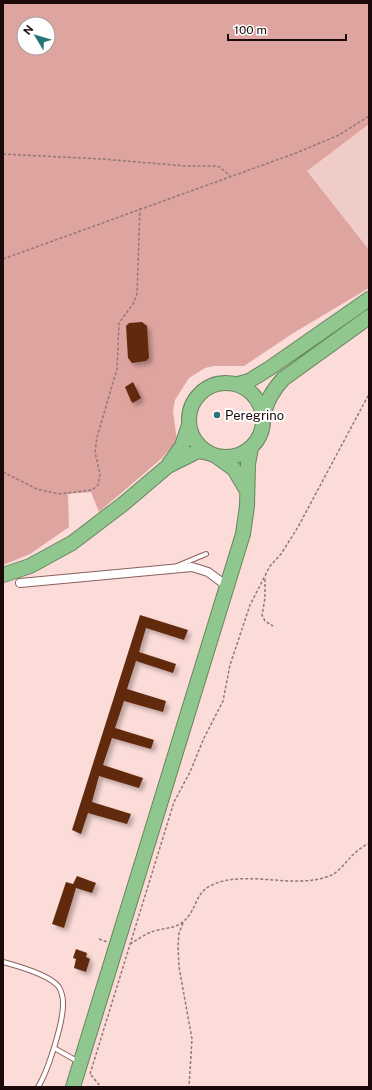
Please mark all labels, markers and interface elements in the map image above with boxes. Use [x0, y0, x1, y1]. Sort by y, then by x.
north arrow [16, 16, 56, 56]
scale bar [228, 16, 346, 42]
text: N [21, 23, 35, 37]
text: 100 m [234, 23, 267, 37]
place label: Peregrino [225, 408, 284, 423]
marker: Peregrino [212, 410, 222, 420]

